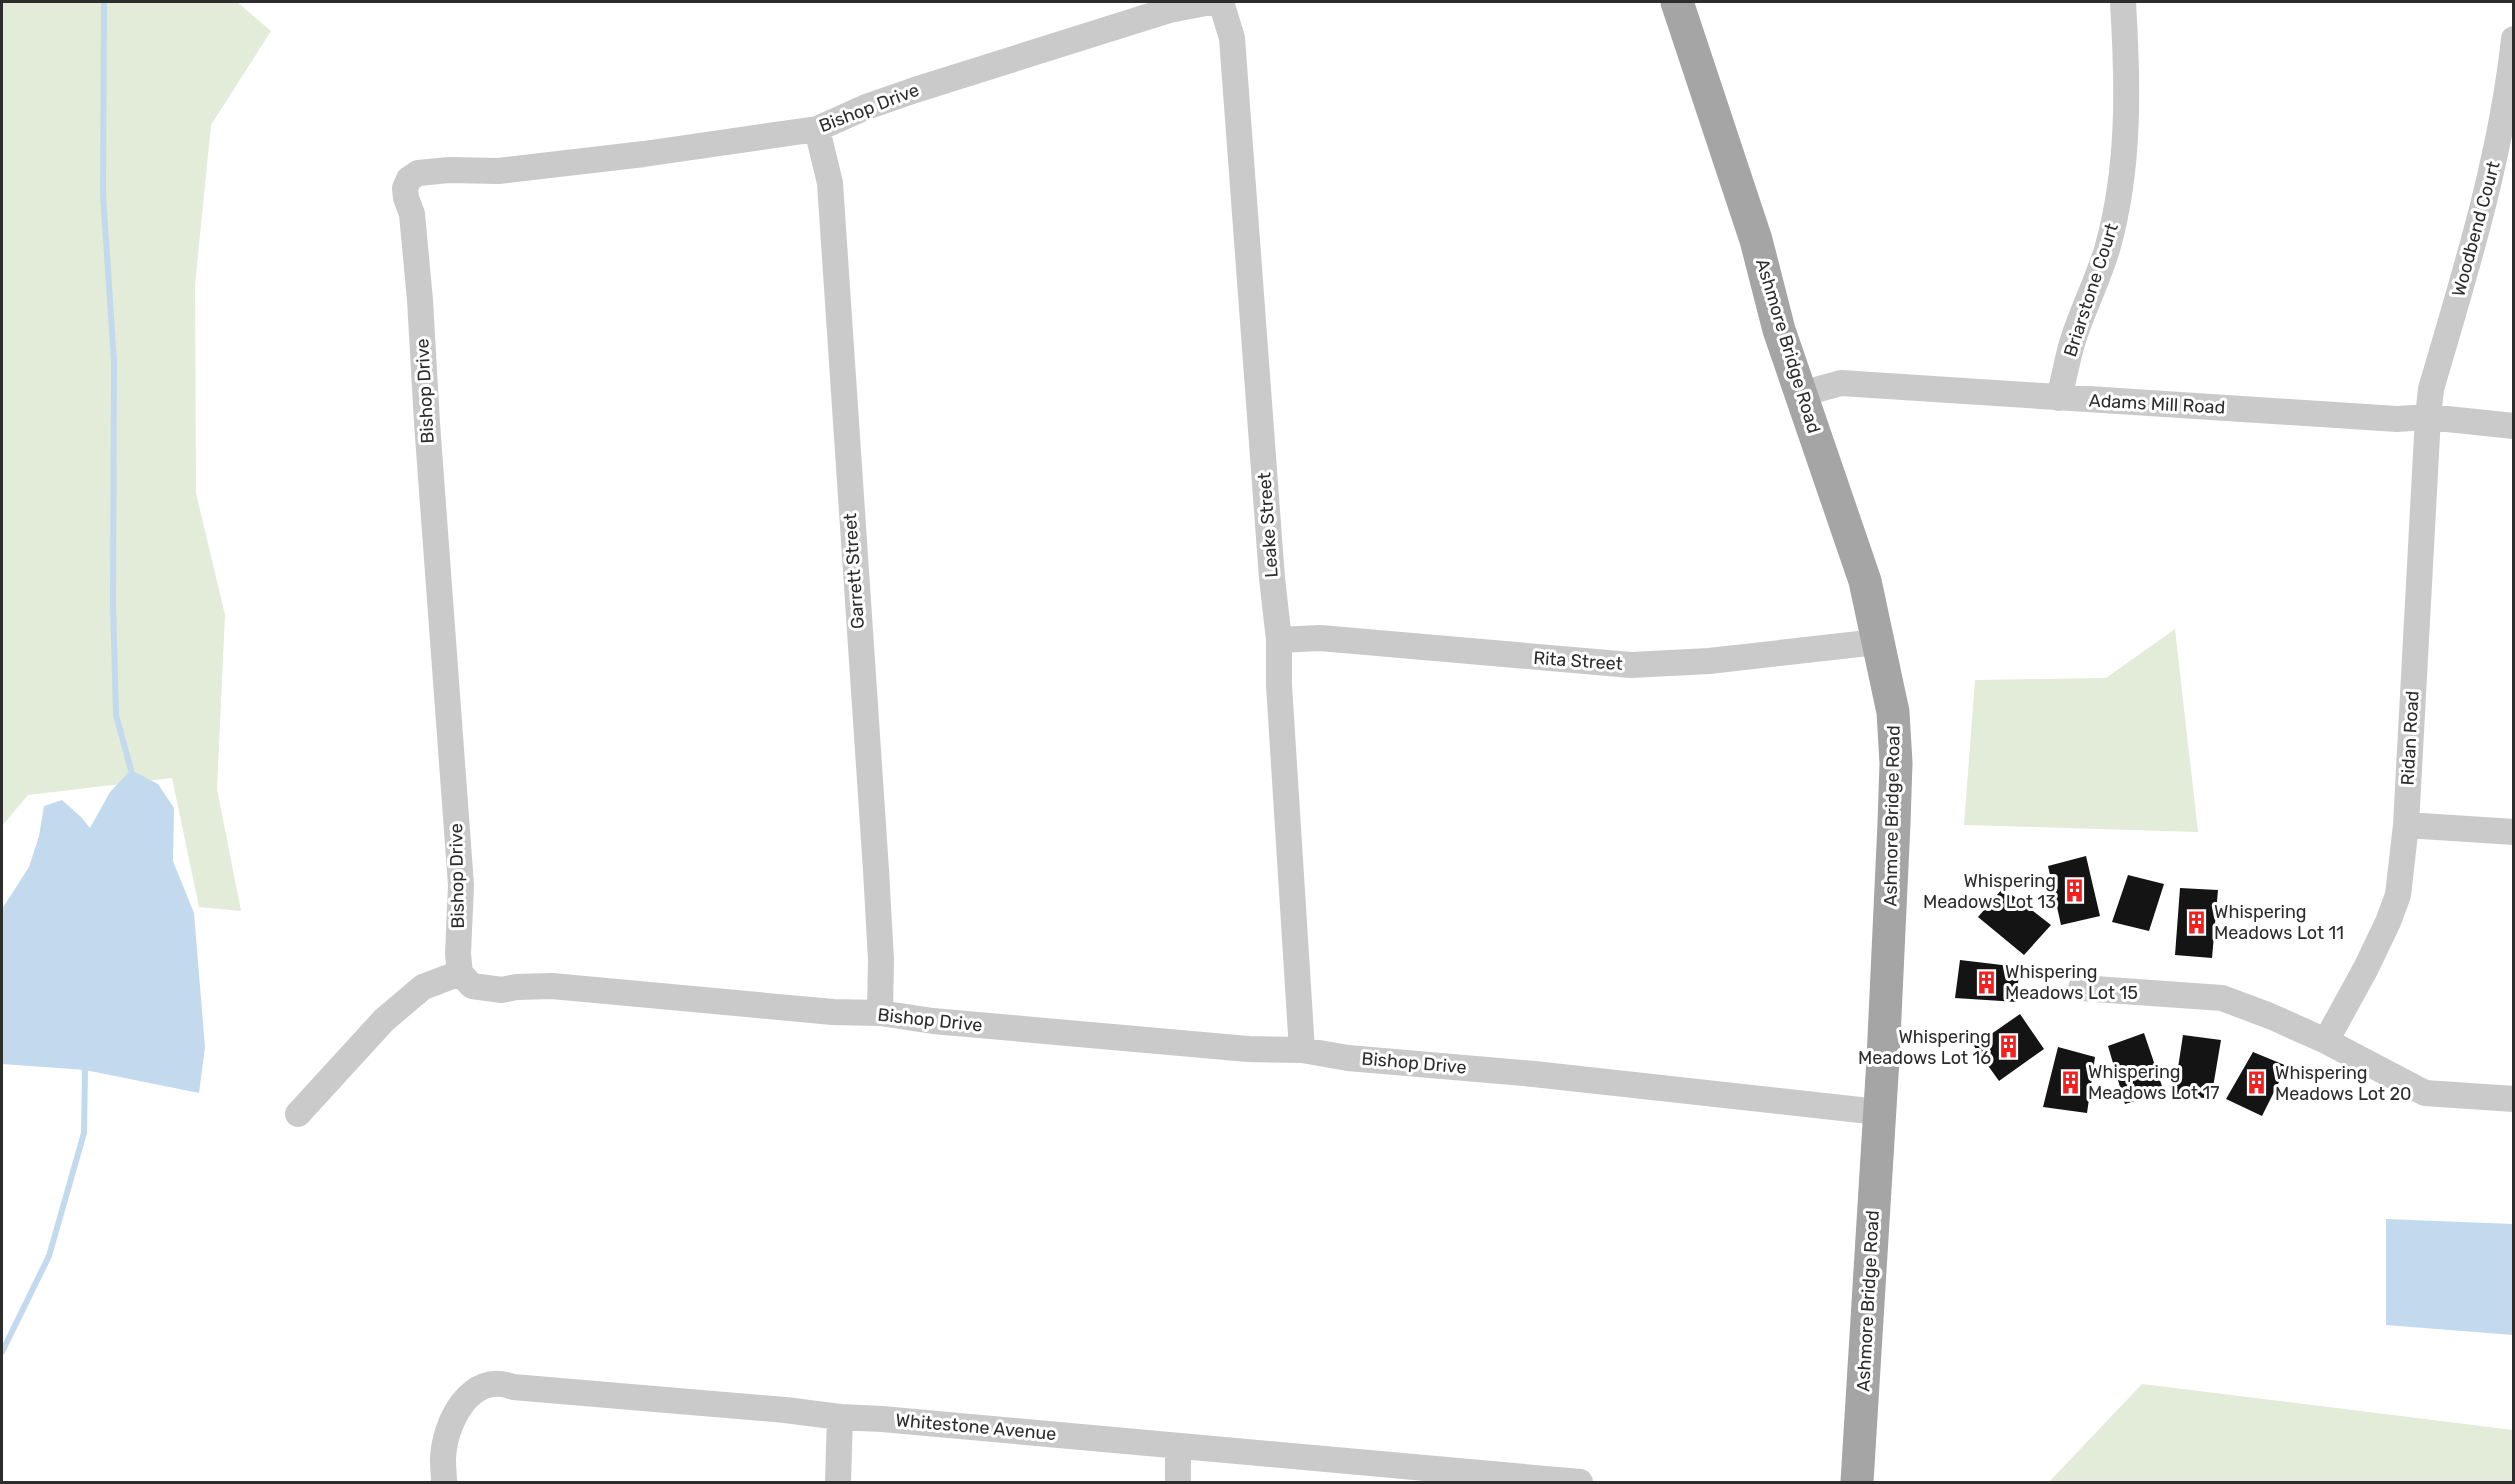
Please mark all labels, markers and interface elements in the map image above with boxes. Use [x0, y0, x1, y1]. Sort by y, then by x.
street label: Bishop Drive [816, 79, 922, 137]
street label: Woodbend Court [2447, 159, 2505, 299]
street label: Briarstone Court [2059, 221, 2123, 359]
street label: Ashmore Bridge Road [1751, 256, 1825, 436]
street label: Bishop Drive [411, 338, 439, 444]
street label: Adams Mill Road [2088, 389, 2226, 419]
street label: Leake Street [1253, 472, 1283, 578]
street label: Garrett Street [839, 512, 869, 630]
street label: Rita Street [1533, 647, 1623, 675]
street label: Ridan Road [2397, 690, 2423, 786]
street label: Ashmore Bridge Road [1879, 725, 1905, 907]
street label: Bishop Drive [445, 823, 469, 929]
place label: Whispering Meadows Lot 13 [1923, 870, 2056, 913]
building icon: Whispering Meadows Lot 13 [2061, 878, 2087, 904]
place label: Whispering Meadows Lot 11 [2214, 901, 2344, 944]
building icon: Whispering Meadows Lot 11 [2183, 909, 2209, 935]
place label: Whispering Meadows Lot 15 [2005, 961, 2138, 1004]
building icon: Whispering Meadows Lot 15 [1974, 969, 2000, 995]
street label: Bishop Drive [876, 1004, 984, 1036]
place label: Whispering Meadows Lot 16 [1858, 1026, 1991, 1069]
building icon: Whispering Meadows Lot 16 [1996, 1034, 2022, 1060]
street label: Bishop Drive [1361, 1047, 1467, 1079]
place label: Whispering Meadows Lot 17 [2088, 1061, 2219, 1104]
place label: Whispering Meadows Lot 20 [2275, 1062, 2412, 1105]
building icon: Whispering Meadows Lot 17 [2057, 1069, 2083, 1095]
building icon: Whispering Meadows Lot 20 [2244, 1070, 2270, 1096]
street label: Ashmore Bridge Road [1852, 1210, 1884, 1392]
street label: Whitestone Avenue [895, 1409, 1057, 1445]

